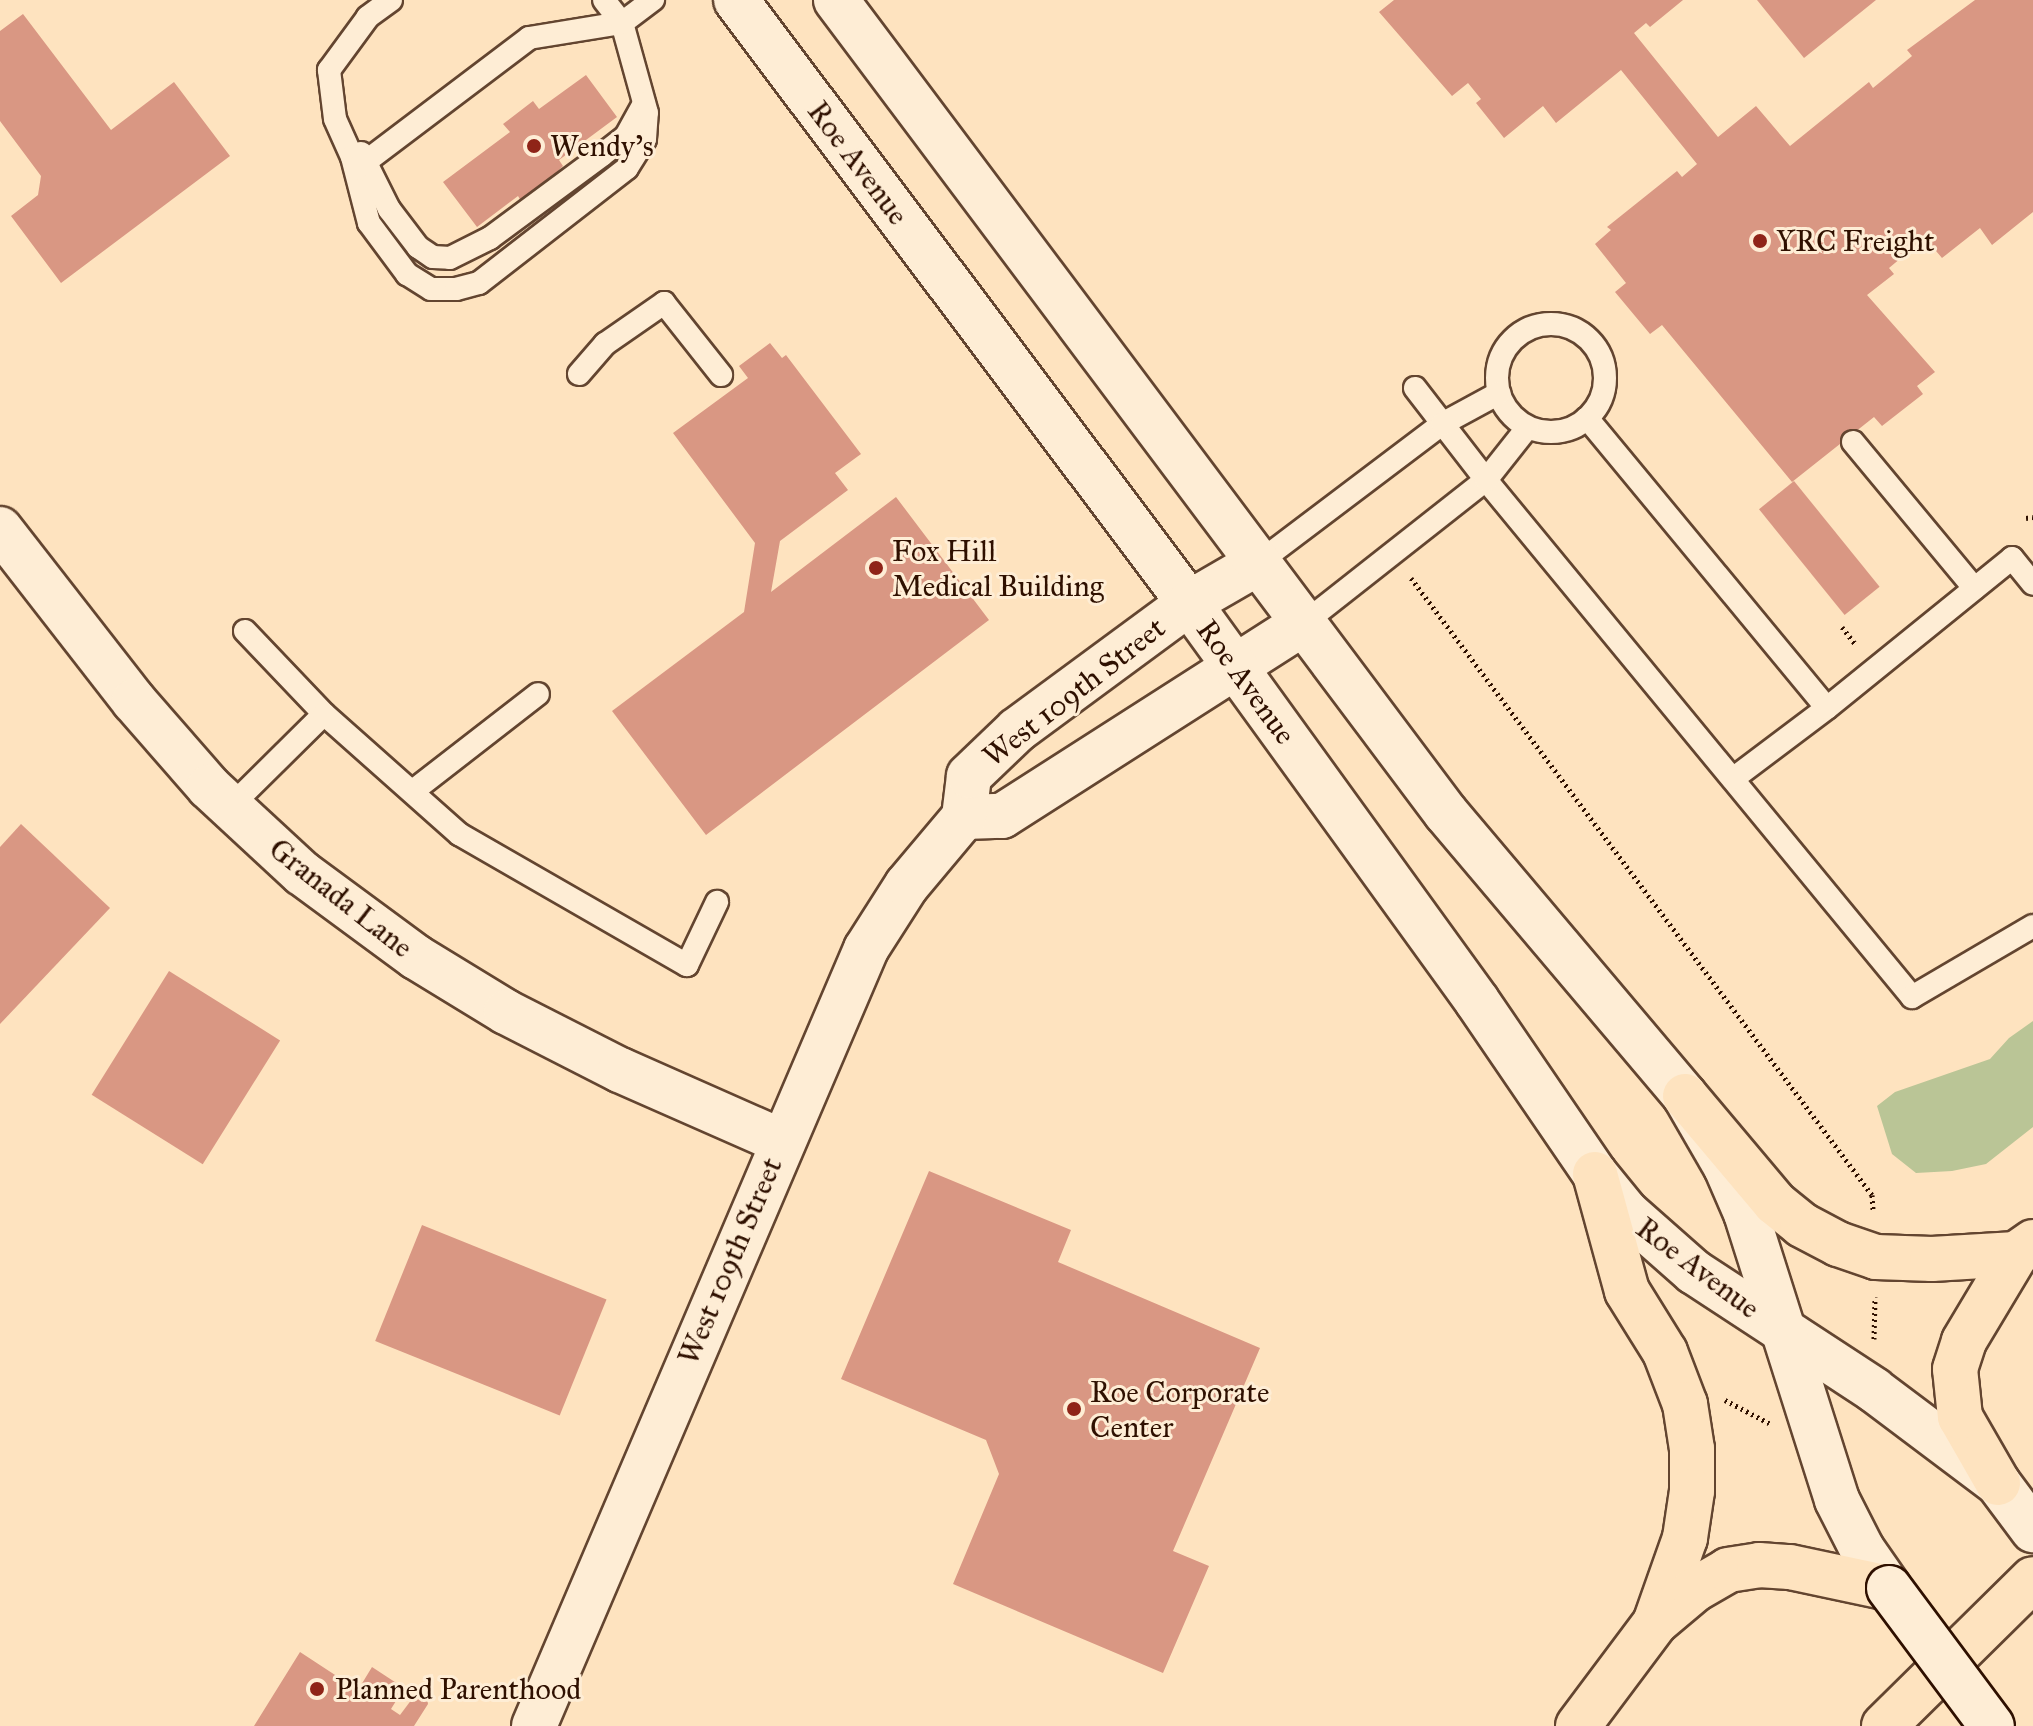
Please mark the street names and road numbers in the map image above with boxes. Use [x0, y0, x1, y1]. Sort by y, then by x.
street label: Roe Avenue [800, 94, 916, 232]
street label: West 109th Street [976, 610, 1172, 774]
street label: Roe Avenue [1189, 613, 1303, 751]
street label: Granada Lane [262, 831, 420, 965]
street label: West 109th Street [670, 1152, 790, 1370]
street label: Roe Avenue [1629, 1210, 1767, 1326]

